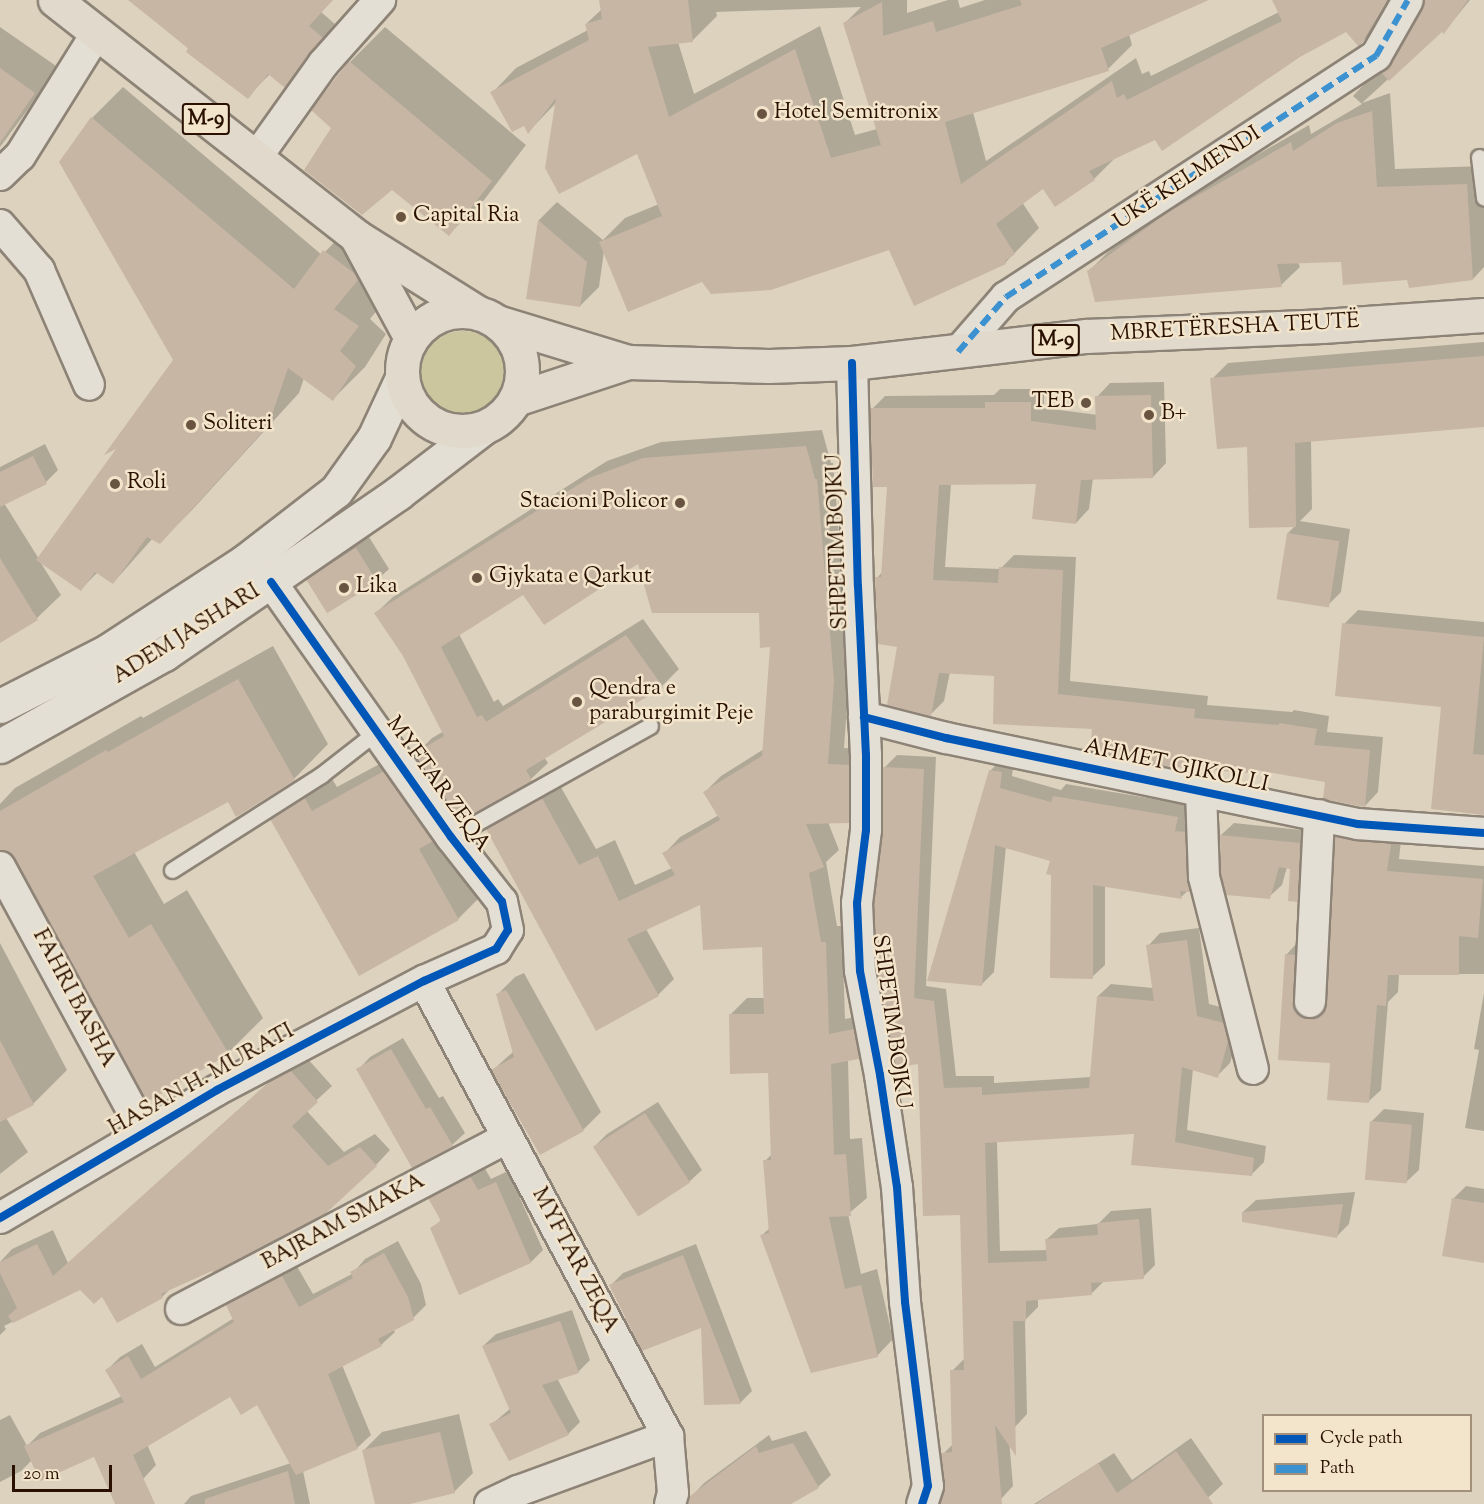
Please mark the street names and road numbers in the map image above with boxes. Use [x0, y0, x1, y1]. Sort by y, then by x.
road number: M-9 [180, 101, 232, 137]
street label: UKË KELMENDI [1110, 122, 1266, 236]
street label: MBRETËRESHA TEUTË [1110, 309, 1360, 349]
road number: M-9 [1030, 322, 1082, 358]
street label: SHPETIM BOJKU [823, 454, 855, 630]
street label: ADEM JASHARI [108, 579, 266, 691]
street label: MYFTAR ZEQA [379, 712, 495, 858]
street label: AHMET GJIKOLLI [1081, 735, 1271, 799]
street label: FAHRI BASHA [25, 925, 121, 1073]
street label: SHPETIM BOJKU [865, 933, 915, 1111]
street label: HASAN H. MURATI [105, 1019, 299, 1143]
street label: BAJRAM SMAKA [258, 1169, 430, 1277]
street label: MYFTAR ZEQA [525, 1184, 623, 1338]

